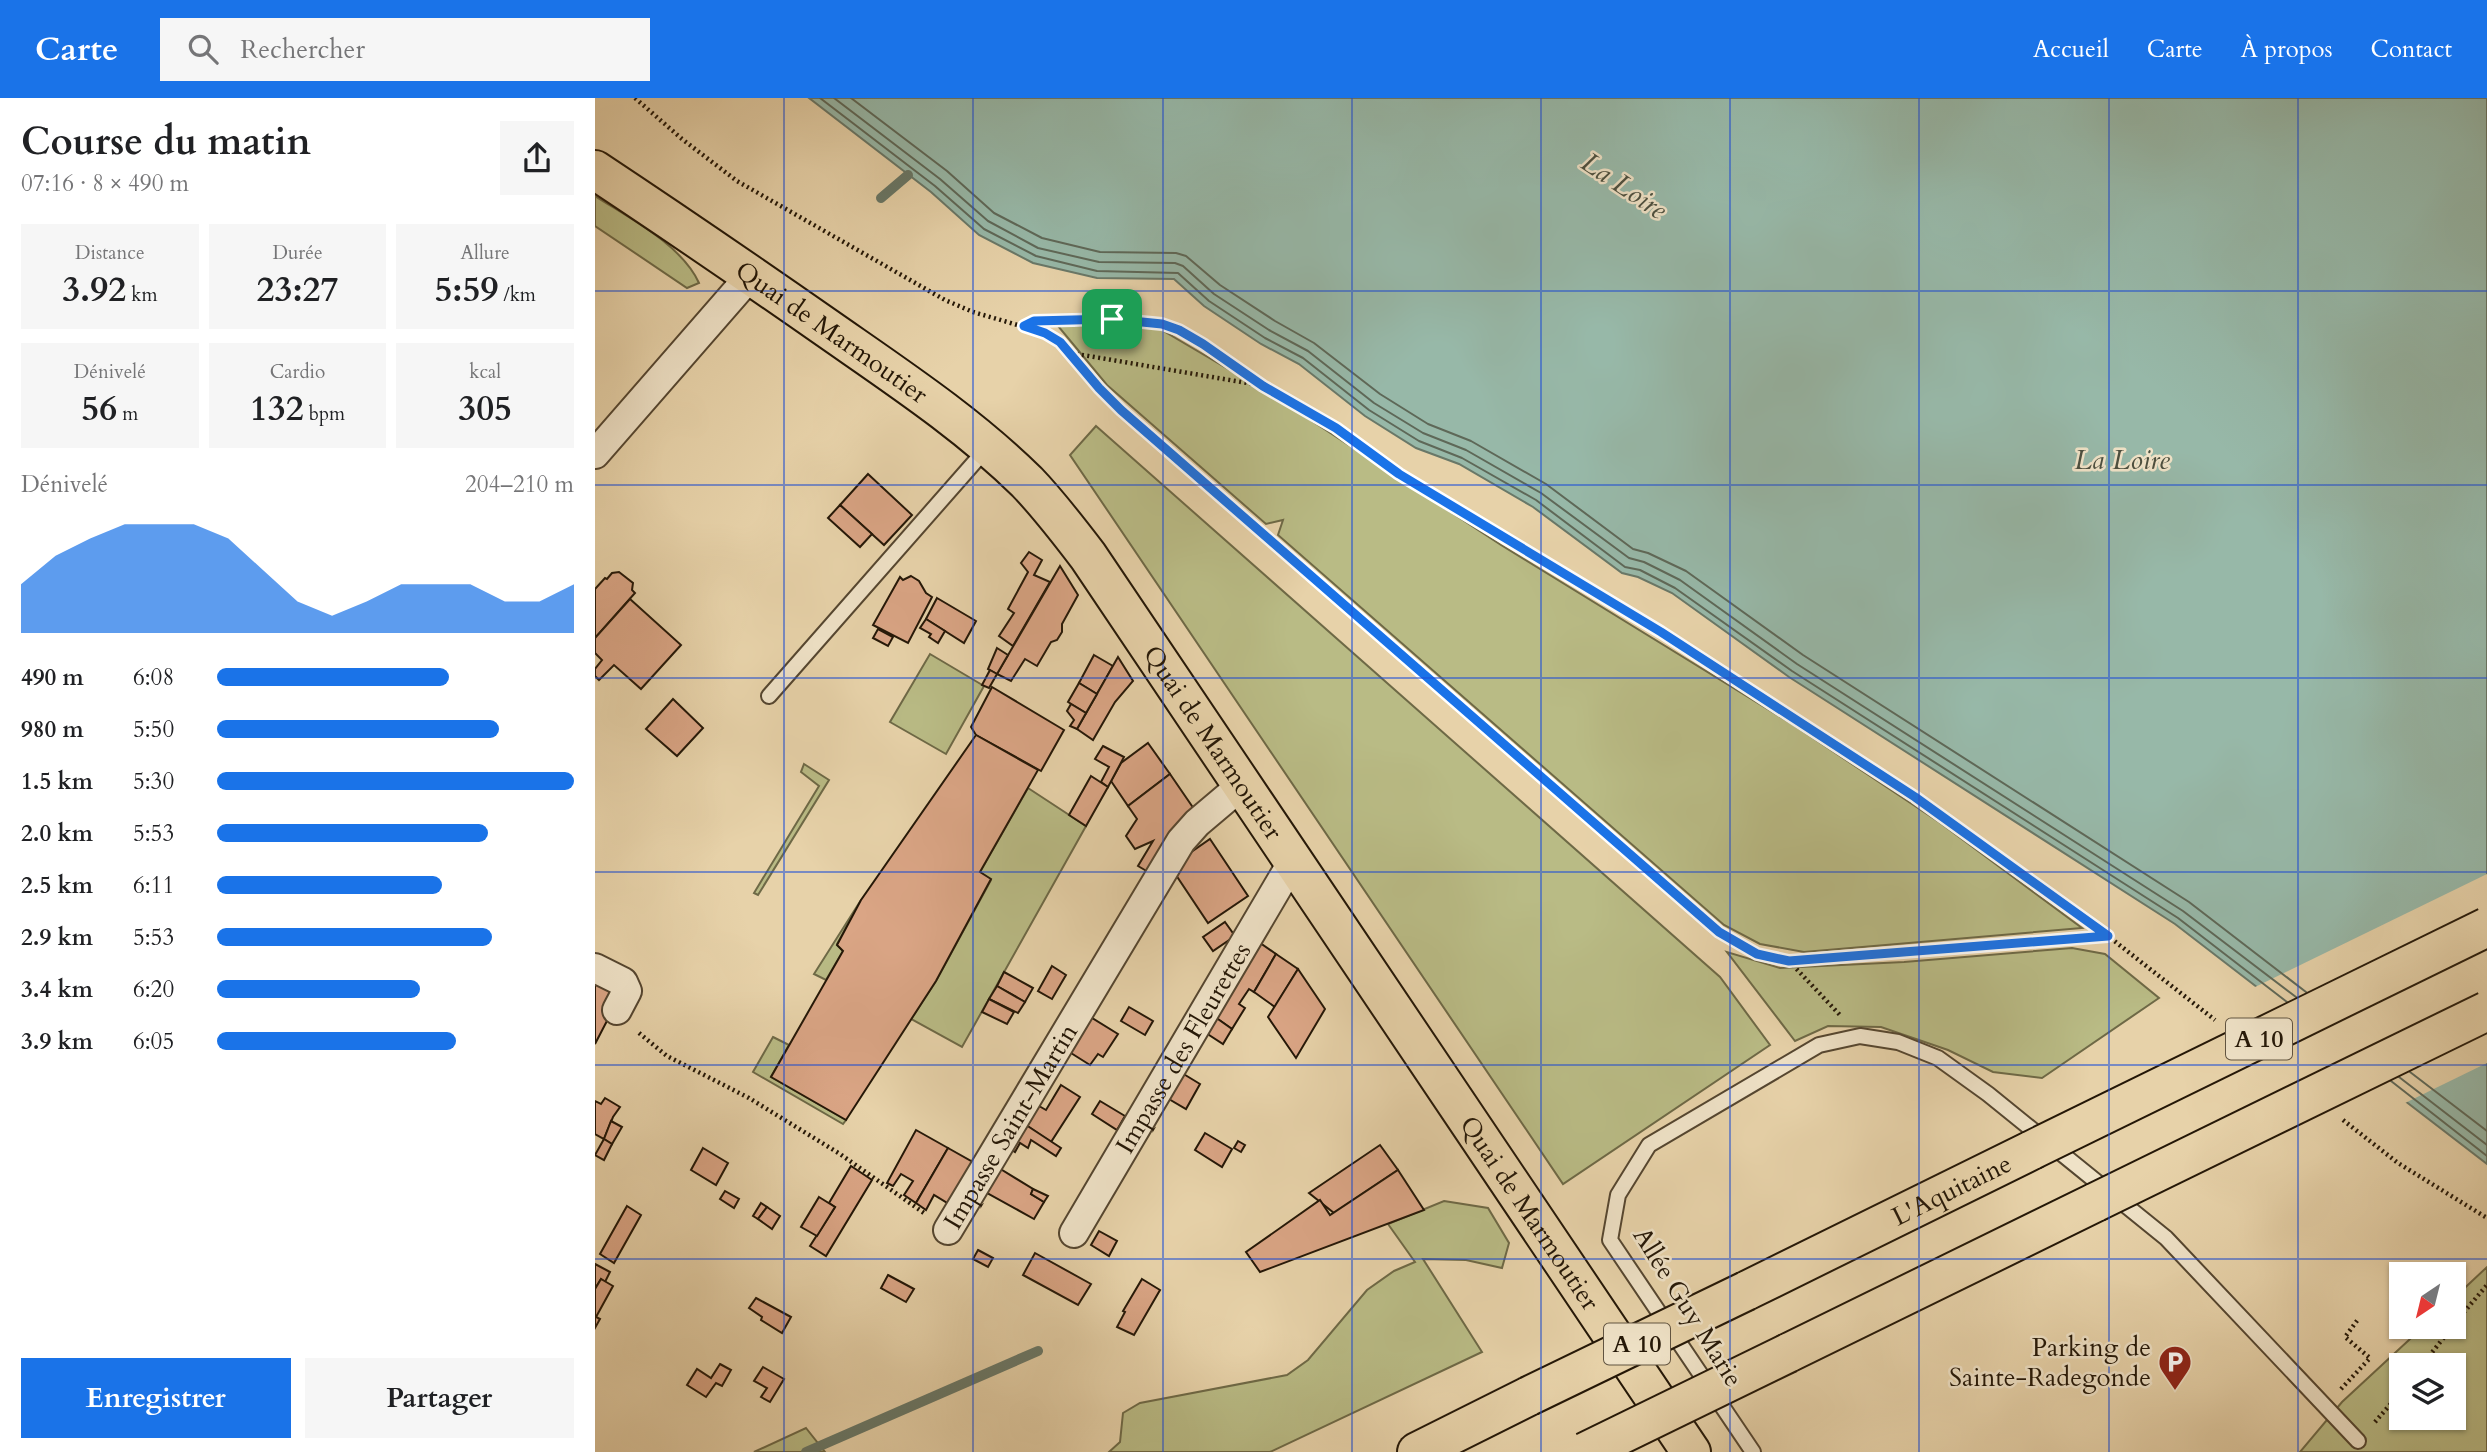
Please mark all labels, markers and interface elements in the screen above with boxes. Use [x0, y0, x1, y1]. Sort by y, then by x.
search box [160, 18, 650, 81]
text: Carte [35, 27, 118, 72]
icon: search [184, 30, 222, 68]
text: Rechercher [240, 32, 365, 67]
text: Accueil [2033, 33, 2109, 66]
text: Carte [2147, 33, 2203, 66]
text: À propos [2241, 33, 2333, 66]
text: Contact [2371, 33, 2452, 66]
text: Course du matin [21, 116, 311, 168]
button: share [500, 121, 574, 195]
water label: La Loire [1574, 144, 1674, 229]
text: 07:16 · 8 × 490 m [21, 168, 189, 199]
text: Distance [75, 240, 145, 266]
text: Durée [272, 240, 323, 266]
text: Allure [461, 240, 510, 266]
street label: Quai de Marmoutier [729, 253, 936, 412]
text: 3.92 [62, 266, 126, 314]
text: 23:27 [257, 266, 338, 314]
text: 5:59 [434, 266, 498, 314]
text: km [126, 282, 157, 308]
text: /km [498, 282, 536, 308]
pin [1082, 289, 1142, 349]
icon: arrive [1093, 300, 1131, 338]
text: Dénivelé [74, 359, 146, 385]
text: Cardio [270, 359, 325, 385]
text: kcal [469, 359, 501, 385]
text: 56 [81, 385, 117, 433]
text: 132 [250, 385, 304, 433]
text: 305 [458, 385, 512, 433]
text: m [117, 401, 138, 427]
text: bpm [304, 401, 345, 427]
water label: La Loire [2074, 441, 2170, 479]
text: Dénivelé [21, 469, 108, 500]
text: 204–210 m [465, 469, 574, 500]
street label: Quai de Marmoutier [1135, 638, 1292, 847]
text: 490 m [21, 662, 84, 693]
text: 6:08 [133, 662, 174, 693]
text: 980 m [21, 714, 84, 745]
text: 5:50 [133, 714, 174, 745]
text: 1.5 km [21, 766, 93, 797]
text: 5:30 [133, 766, 174, 797]
text: 2.0 km [21, 818, 93, 849]
text: 5:53 [133, 818, 174, 849]
text: 2.5 km [21, 870, 93, 901]
text: 6:11 [133, 870, 174, 901]
text: 2.9 km [21, 922, 93, 953]
text: 5:53 [133, 922, 174, 953]
street label: Impasse des Fleurettes [1107, 936, 1259, 1160]
text: 3.4 km [21, 974, 93, 1005]
text: 6:20 [133, 974, 174, 1005]
street label: Impasse Saint-Martin [935, 1017, 1085, 1236]
road number: A 10 [2226, 1018, 2292, 1059]
text: 3.9 km [21, 1026, 93, 1057]
text: 6:05 [133, 1026, 174, 1057]
street label: Quai de Marmoutier [1452, 1109, 1608, 1317]
street label: L'Aquitaine [1886, 1146, 2017, 1234]
street label: Allée Guy Marie [1625, 1220, 1751, 1394]
north arrow [2389, 1262, 2466, 1339]
map controls [2389, 1262, 2466, 1430]
road number: A 10 [1604, 1324, 1670, 1364]
place label: Parking de Sainte-Radegonde [1949, 1330, 2151, 1395]
parking icon: Parking de Sainte-Radegonde [2156, 1343, 2194, 1392]
button: layers [2389, 1353, 2466, 1430]
button: Enregistrer [21, 1358, 291, 1438]
button: Partager [305, 1358, 574, 1438]

